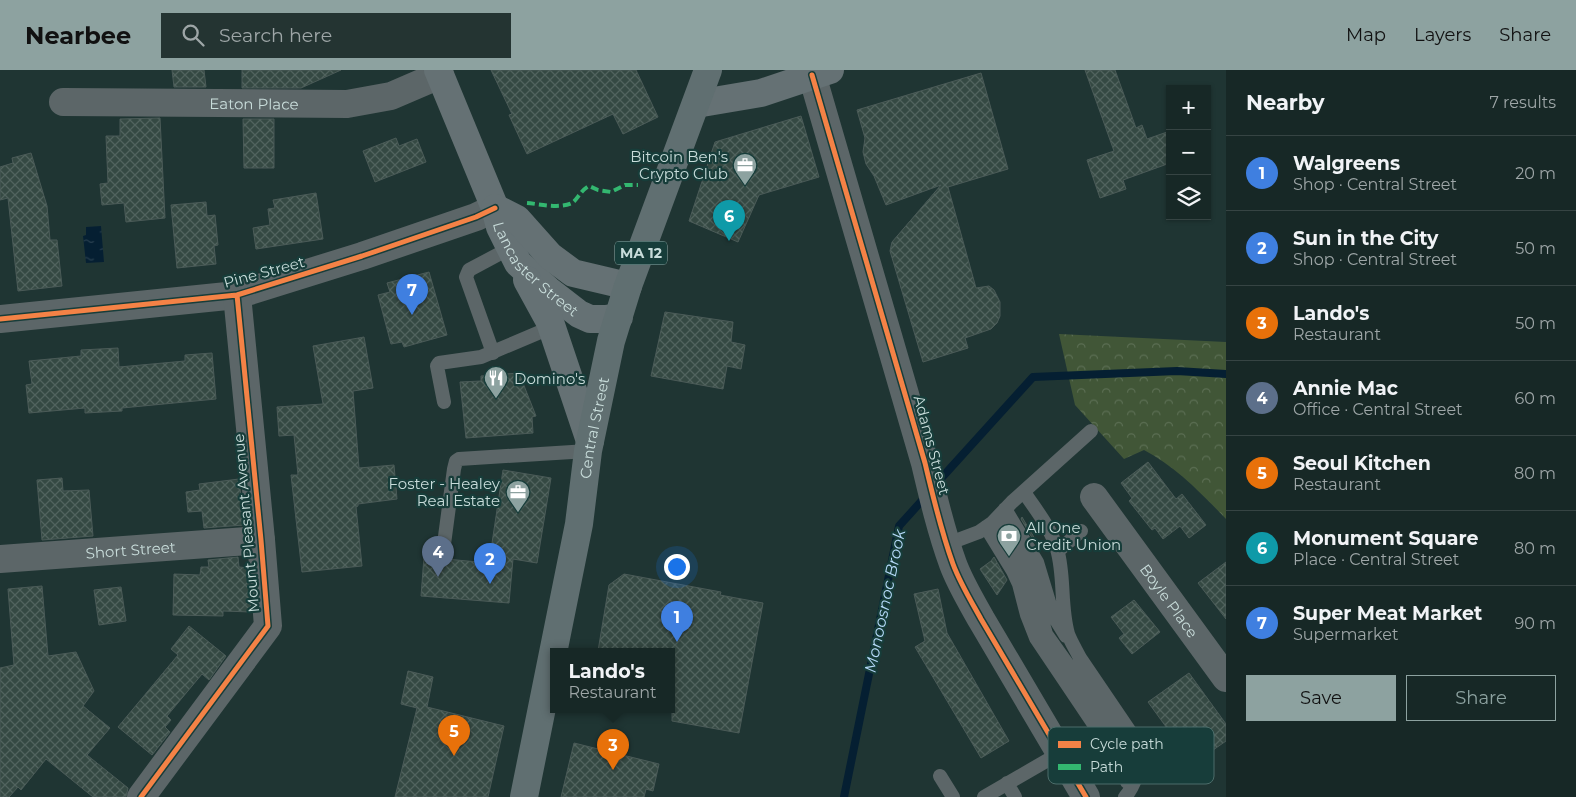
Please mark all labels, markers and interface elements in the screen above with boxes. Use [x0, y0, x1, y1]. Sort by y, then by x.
search box [161, 13, 511, 58]
text: Nearbee [25, 21, 131, 50]
icon: search [179, 21, 207, 49]
text: Search here [219, 24, 332, 47]
text: Map [1346, 24, 1386, 46]
text: Layers [1414, 24, 1471, 46]
text: Share [1499, 24, 1551, 46]
map controls [1166, 85, 1211, 220]
button: + [1166, 85, 1211, 130]
text: Nearby [1246, 90, 1325, 115]
text: 7 results [1489, 93, 1556, 112]
street label: Eaton Place [209, 94, 299, 113]
button: − [1166, 130, 1211, 175]
place label: Bitcoin Ben's Crypto Club [630, 147, 728, 183]
office icon: Bitcoin Ben's Crypto Club [732, 152, 758, 186]
text: Walgreens [1293, 152, 1400, 175]
text: 1 [1259, 164, 1265, 183]
text: 20 m [1515, 164, 1556, 183]
button: layers [1166, 175, 1211, 220]
text: Shop · Central Street [1293, 175, 1457, 194]
pin: 6 [713, 200, 745, 241]
street label: Lancaster Street [489, 219, 583, 320]
text: Sun in the City [1293, 227, 1438, 250]
text: 2 [1257, 239, 1267, 258]
text: 50 m [1515, 239, 1556, 258]
road number: MA 12 [615, 242, 667, 264]
text: Shop · Central Street [1293, 250, 1457, 269]
street label: Pine Street [221, 252, 307, 292]
pin: 7 [396, 274, 428, 315]
text: Lando's [1293, 302, 1369, 325]
text: 3 [1257, 314, 1267, 333]
text: 50 m [1515, 314, 1556, 333]
text: Restaurant [1293, 325, 1381, 344]
restaurant icon: Domino's [483, 365, 509, 399]
place label: Domino's [514, 369, 585, 388]
street label: Central Street [575, 375, 613, 480]
text: Annie Mac [1293, 377, 1398, 400]
text: 4 [1256, 389, 1268, 408]
text: 60 m [1514, 389, 1556, 408]
street label: Adams Street [910, 393, 954, 497]
text: Office · Central Street [1293, 400, 1463, 419]
street label: Mount Pleasant Avenue [229, 433, 263, 613]
text: Seoul Kitchen [1293, 452, 1431, 475]
text: 5 [1257, 464, 1267, 483]
text: 80 m [1514, 464, 1556, 483]
place label: Foster - Healey Real Estate [389, 474, 501, 510]
text: Restaurant [1293, 475, 1381, 494]
office icon: Foster - Healey Real Estate [505, 479, 531, 513]
place label: All One Credit Union [1026, 518, 1121, 554]
bank icon: All One Credit Union [996, 523, 1022, 557]
water label: Monoosnoc Brook [861, 526, 910, 674]
text: Monument Square [1293, 527, 1479, 550]
pin: 4 [422, 536, 454, 577]
street label: Short Street [85, 537, 176, 562]
text: 6 [1257, 539, 1267, 558]
text: 80 m [1514, 539, 1556, 558]
pin: 2 [474, 543, 506, 584]
text: Place · Central Street [1293, 550, 1459, 569]
your location [664, 554, 690, 580]
street label: Boyle Place [1136, 560, 1203, 641]
pin: 1 [661, 601, 693, 642]
text: Super Meat Market [1293, 602, 1482, 625]
text: 7 [1257, 614, 1267, 633]
text: 90 m [1514, 614, 1556, 633]
text: Supermarket [1293, 625, 1399, 644]
popup [550, 648, 675, 713]
text: Lando's [569, 660, 645, 683]
button: Save [1246, 675, 1396, 721]
button: Share [1406, 675, 1556, 721]
text: Restaurant [569, 683, 656, 702]
pin: 5 [438, 715, 470, 756]
legend [1048, 727, 1214, 784]
pin: 3 [597, 729, 629, 770]
text: Cycle path [1090, 735, 1164, 753]
text: Path [1090, 758, 1123, 776]

